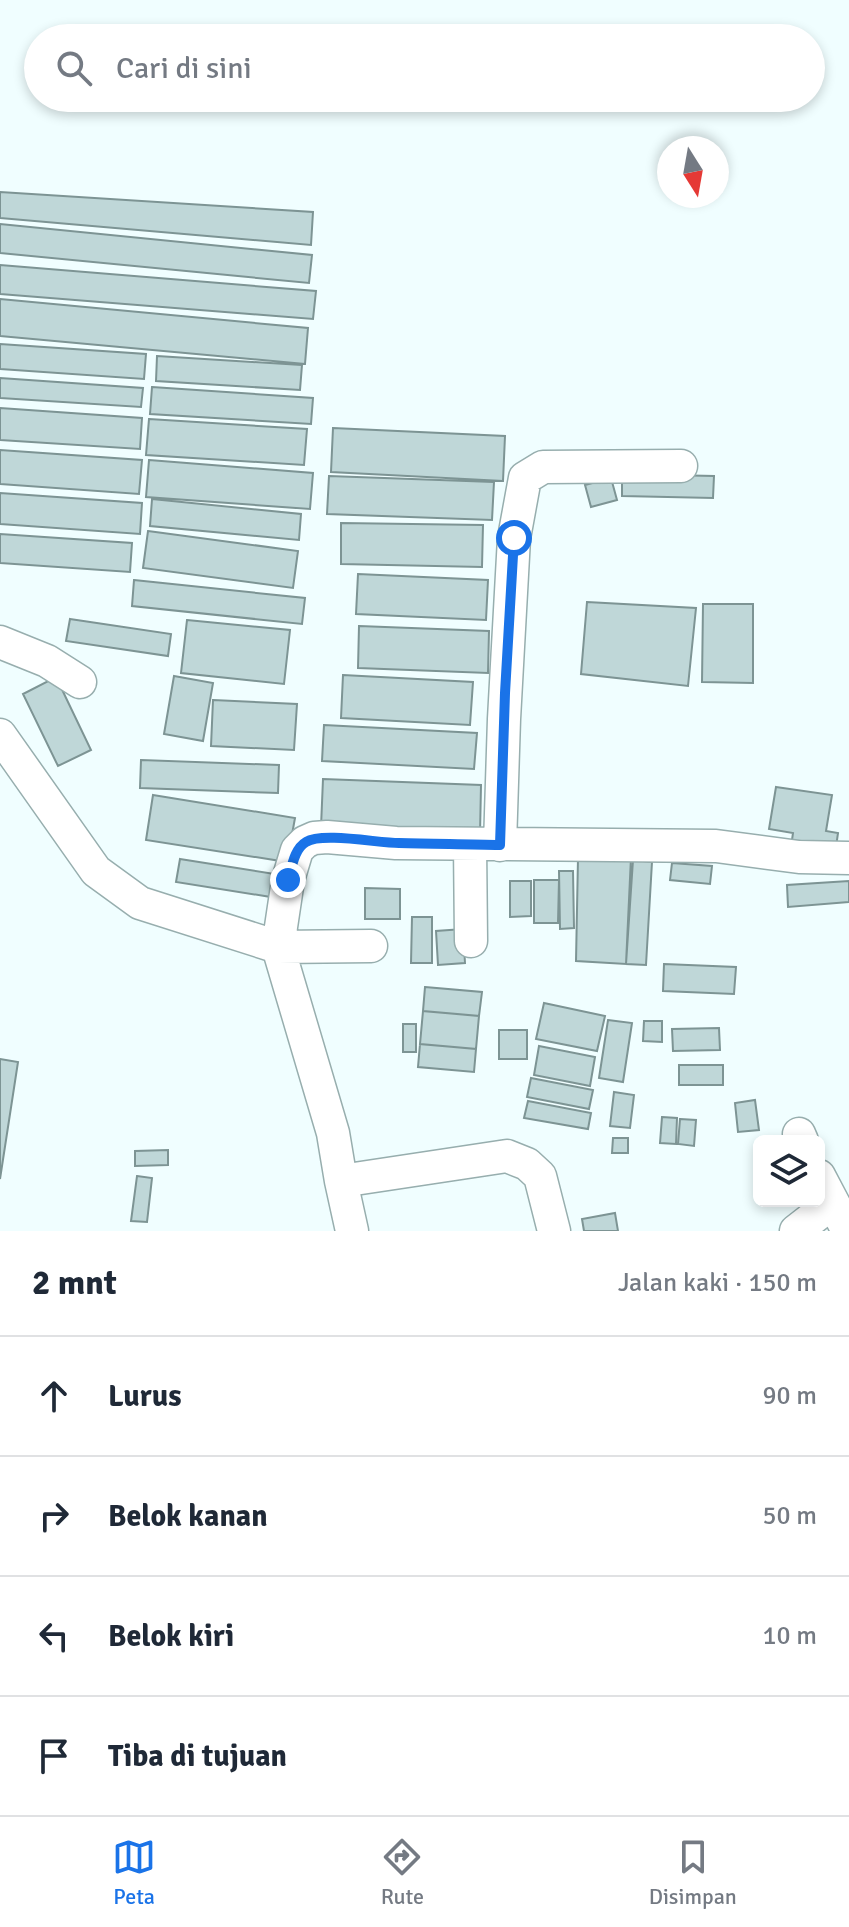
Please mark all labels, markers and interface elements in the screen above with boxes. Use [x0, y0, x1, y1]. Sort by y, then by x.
search box [24, 24, 825, 112]
icon: search [52, 46, 96, 90]
text: Cari di sini [116, 50, 252, 87]
north arrow [657, 136, 729, 208]
route start [496, 520, 532, 556]
route end [270, 862, 306, 898]
map controls [753, 1135, 825, 1207]
button: layers [753, 1135, 825, 1207]
text: 2 mnt [32, 1262, 117, 1304]
text: Jalan kaki · 150 m [618, 1267, 817, 1299]
icon: ahead [32, 1374, 76, 1418]
text: Lurus [108, 1378, 182, 1415]
text: 90 m [762, 1380, 817, 1412]
icon: right [32, 1494, 76, 1538]
text: Belok kanan [108, 1498, 268, 1535]
text: 50 m [762, 1500, 817, 1532]
icon: left [32, 1614, 76, 1658]
text: Belok kiri [108, 1618, 234, 1655]
text: 10 m [762, 1620, 817, 1652]
icon: arrive [32, 1734, 76, 1778]
text: Tiba di tujuan [108, 1738, 287, 1775]
tab: Peta [112, 1835, 156, 1910]
tab: Rute [380, 1835, 424, 1910]
tab: Disimpan [649, 1835, 737, 1910]

